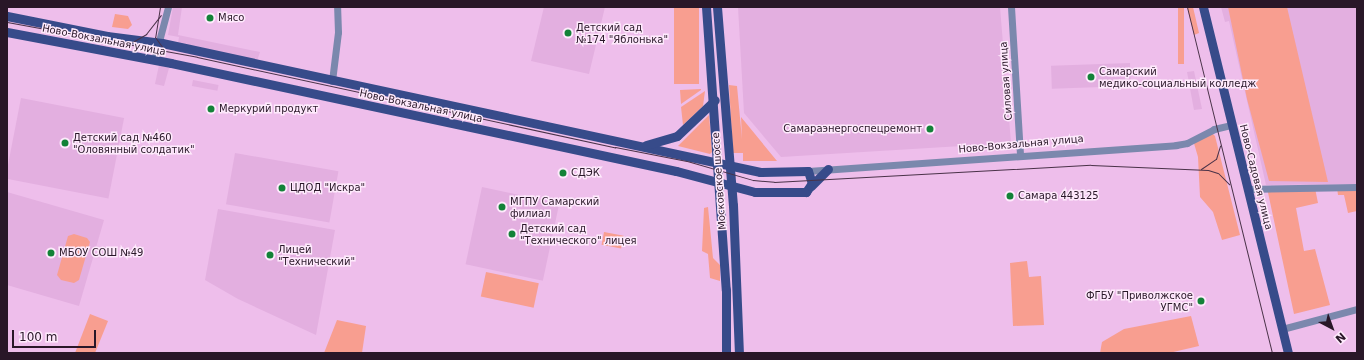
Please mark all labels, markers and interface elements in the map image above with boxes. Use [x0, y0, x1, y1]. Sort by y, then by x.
place label: Мясо [218, 12, 244, 24]
marker: Мясо [205, 13, 215, 23]
place label: Детский сад №174 "Яблонька" [576, 21, 668, 44]
street label: Ново-Вокзальная улица [41, 22, 167, 58]
marker: Детский сад №174 "Яблонька" [563, 28, 573, 38]
street label: Силовая улица [997, 41, 1015, 121]
place label: Самарский медико-социальный колледж [1099, 65, 1256, 88]
marker: Самарский медико-социальный колледж [1086, 72, 1096, 82]
street label: Ново-Вокзальная улица [358, 87, 484, 125]
place label: Меркурий продукт [219, 103, 318, 115]
marker: Меркурий продукт [206, 104, 216, 114]
place label: Самараэнергоспецремонт [783, 123, 922, 135]
street label: Ново-Садовая улица [1237, 123, 1275, 231]
marker: Самараэнергоспецремонт [925, 124, 935, 134]
place label: Детский сад №460 "Оловянный солдатик" [73, 131, 195, 154]
street label: Московское шоссе [710, 132, 728, 230]
street label: Ново-Вокзальная улица [958, 133, 1084, 155]
marker: Детский сад №460 "Оловянный солдатик" [60, 138, 70, 148]
place label: СДЭК [571, 167, 600, 179]
marker: СДЭК [558, 168, 568, 178]
place label: ЦДОД "Искра" [290, 182, 365, 194]
marker: ЦДОД "Искра" [277, 183, 287, 193]
place label: Самара 443125 [1018, 190, 1099, 202]
marker: Самара 443125 [1005, 191, 1015, 201]
place label: МГПУ Самарский филиал [510, 195, 599, 218]
marker: МГПУ Самарский филиал [497, 202, 507, 212]
place label: Детский сад "Технического" лицея [520, 222, 637, 246]
marker: Детский сад "Технического" лицея [507, 229, 517, 239]
place label: Лицей "Технический" [278, 243, 355, 266]
place label: МБОУ СОШ №49 [59, 247, 143, 259]
marker: МБОУ СОШ №49 [46, 248, 56, 258]
marker: Лицей "Технический" [265, 250, 275, 260]
place label: ФГБУ "Приволжское УГМС" [1086, 289, 1193, 312]
marker: ФГБУ "Приволжское УГМС" [1196, 296, 1206, 306]
north arrow [1312, 308, 1352, 348]
scale bar [14, 322, 98, 348]
text: 100 m [19, 330, 57, 344]
text: N [1332, 330, 1348, 345]

